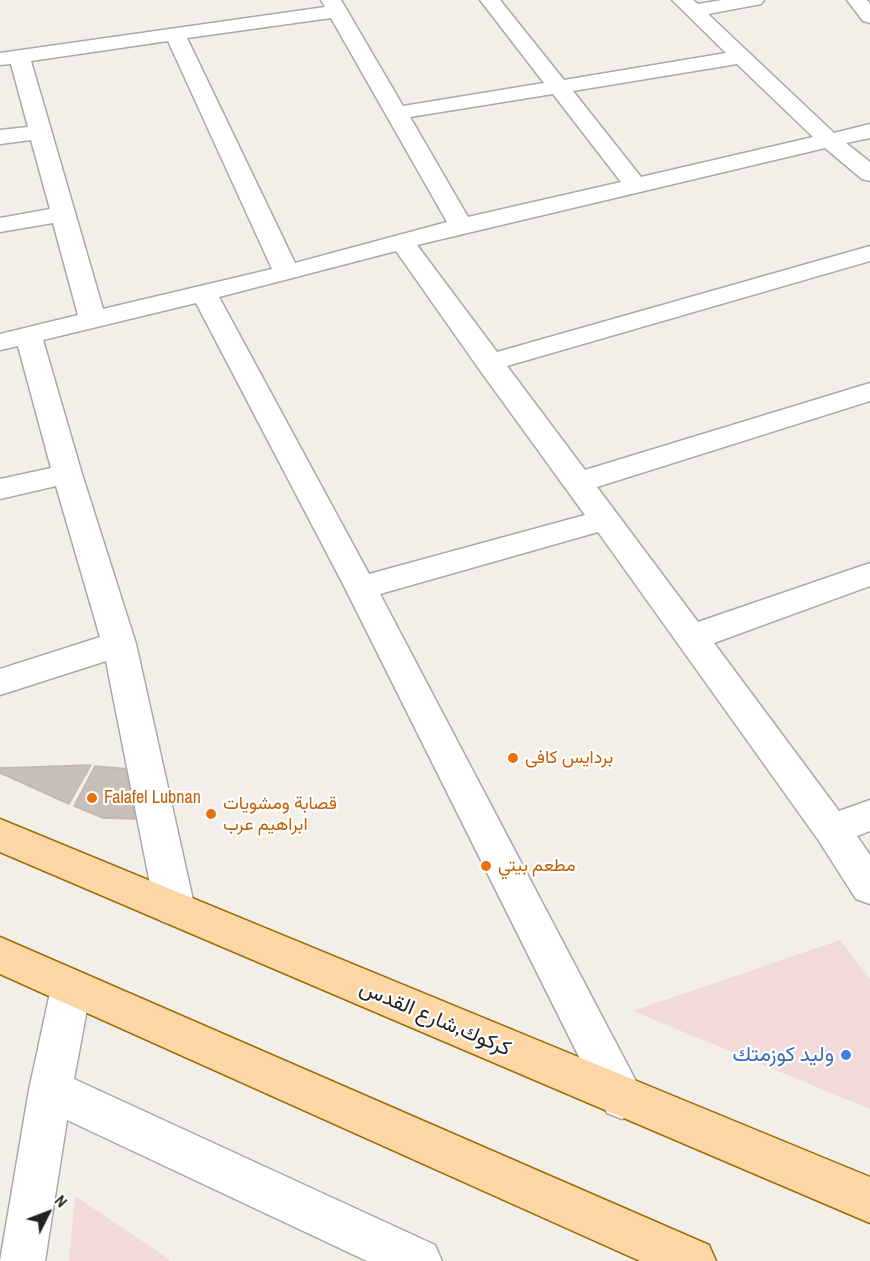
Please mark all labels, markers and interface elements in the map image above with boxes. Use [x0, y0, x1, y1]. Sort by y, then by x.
place label: بردايس کافى [525, 747, 613, 769]
marker: بردايس کافى [506, 751, 520, 765]
place label: Falafel Lubnan [104, 787, 201, 809]
marker: Falafel Lubnan [85, 791, 99, 805]
place label: قصابة ومشويات ابراهيم عرب [223, 793, 337, 836]
marker: قصابة ومشويات ابراهيم عرب [204, 807, 218, 821]
place label: مطعم بيتي [498, 855, 576, 877]
marker: مطعم بيتي [479, 859, 493, 873]
street label: كركوك,شارع القدس [356, 976, 514, 1062]
place label: وليد كوزمتك [732, 1042, 834, 1068]
marker: وليد كوزمتك [839, 1048, 853, 1062]
north arrow [18, 1183, 78, 1243]
text: N [50, 1190, 73, 1212]

